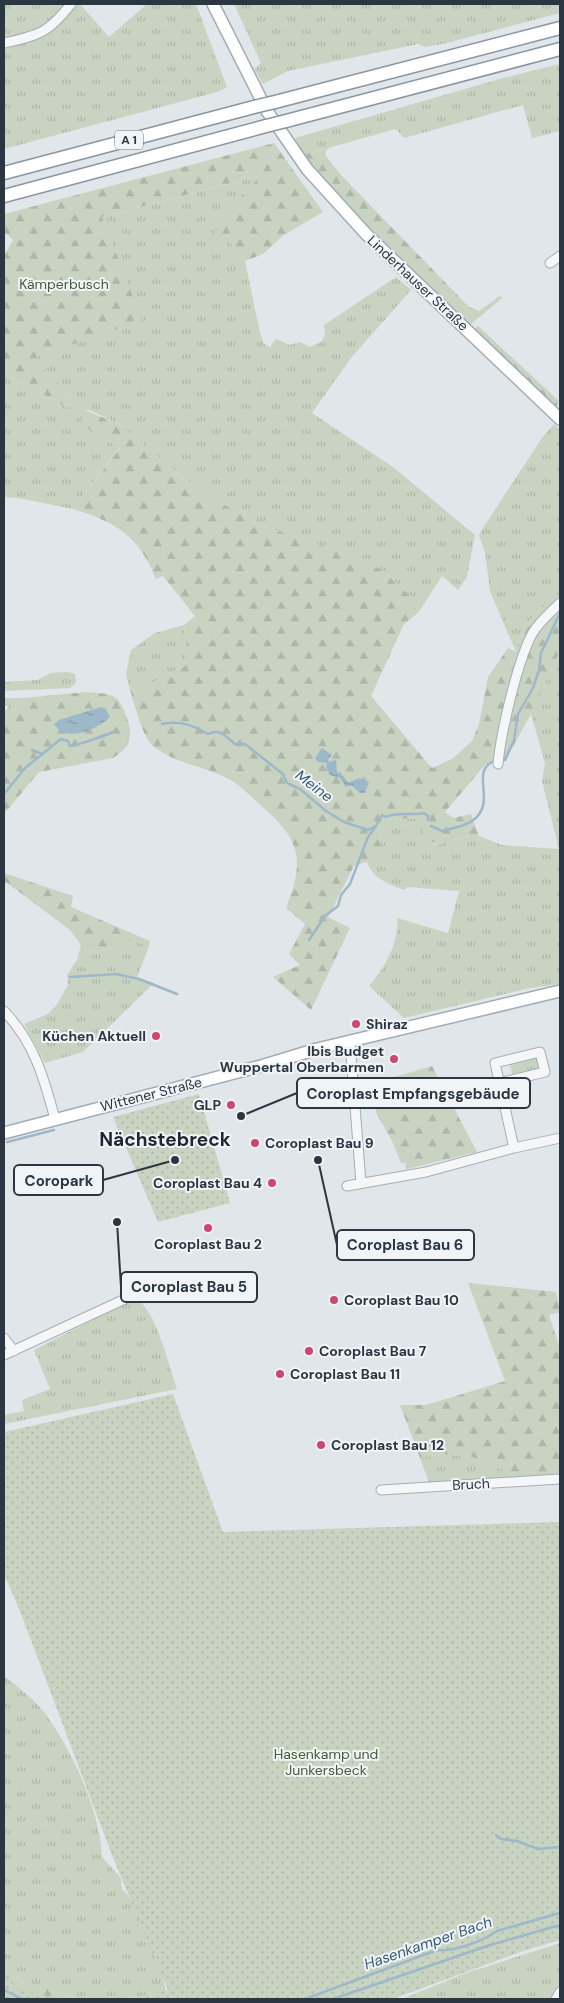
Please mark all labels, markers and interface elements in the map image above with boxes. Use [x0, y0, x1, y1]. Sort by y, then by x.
road number: A 1 [115, 130, 143, 150]
street label: Linderhauser Straße [364, 232, 472, 335]
park label: Kämperbusch [19, 275, 109, 293]
water label: Meine [291, 765, 337, 807]
place label: Shiraz [366, 1015, 408, 1033]
marker: Shiraz [350, 1018, 362, 1030]
place label: Küchen Aktuell [42, 1027, 146, 1045]
marker: Küchen Aktuell [150, 1030, 162, 1042]
place label: Ibis Budget Wuppertal Oberbarmen [220, 1042, 384, 1076]
marker: Ibis Budget Wuppertal Oberbarmen [388, 1053, 400, 1065]
street label: Wittener Straße [98, 1073, 204, 1115]
callout: Coroplast Empfangsgebäude [297, 1078, 530, 1108]
text: Coroplast Empfangsgebäude [306, 1084, 520, 1104]
place label: GLP [194, 1096, 221, 1114]
marker: GLP [225, 1099, 237, 1111]
district label: Nächstebreck [99, 1127, 231, 1152]
place label: Coroplast Bau 9 [265, 1134, 374, 1152]
marker: Coroplast Bau 9 [249, 1137, 261, 1149]
callout: Coropark [14, 1165, 103, 1195]
text: Coropark [25, 1171, 94, 1191]
place label: Coroplast Bau 4 [153, 1174, 262, 1192]
marker: Coroplast Bau 4 [266, 1177, 278, 1189]
marker: Coroplast Bau 2 [202, 1222, 214, 1234]
callout: Coroplast Bau 6 [337, 1230, 474, 1260]
place label: Coroplast Bau 2 [154, 1235, 262, 1253]
text: Coroplast Bau 6 [347, 1235, 463, 1255]
callout: Coroplast Bau 5 [121, 1272, 257, 1302]
text: Coroplast Bau 5 [131, 1277, 247, 1297]
place label: Coroplast Bau 10 [344, 1291, 459, 1309]
marker: Coroplast Bau 10 [328, 1294, 340, 1306]
place label: Coroplast Bau 7 [319, 1342, 427, 1360]
marker: Coroplast Bau 7 [303, 1345, 315, 1357]
place label: Coroplast Bau 11 [290, 1365, 400, 1383]
marker: Coroplast Bau 11 [274, 1368, 286, 1380]
place label: Coroplast Bau 12 [331, 1436, 444, 1454]
marker: Coroplast Bau 12 [315, 1439, 327, 1451]
street label: Bruch [452, 1474, 490, 1494]
park label: Hasenkamp und Junkersbeck [274, 1745, 378, 1779]
water label: Hasenkamper Bach [361, 1912, 495, 1974]

